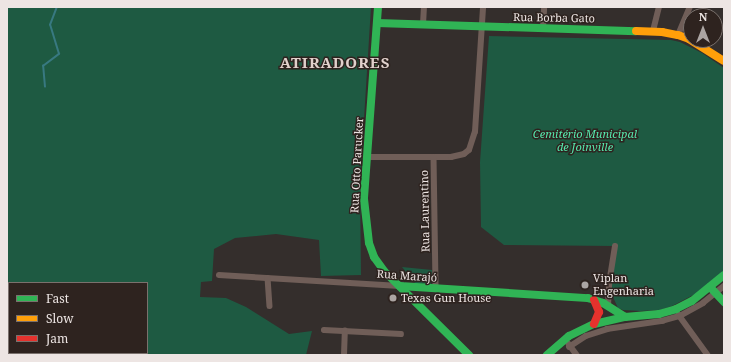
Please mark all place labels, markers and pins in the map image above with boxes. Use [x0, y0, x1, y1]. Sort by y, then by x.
place label: Viplan Engenharia [593, 272, 654, 298]
marker: Viplan Engenharia [580, 280, 590, 290]
place label: Texas Gun House [401, 291, 491, 305]
marker: Texas Gun House [388, 293, 398, 303]

